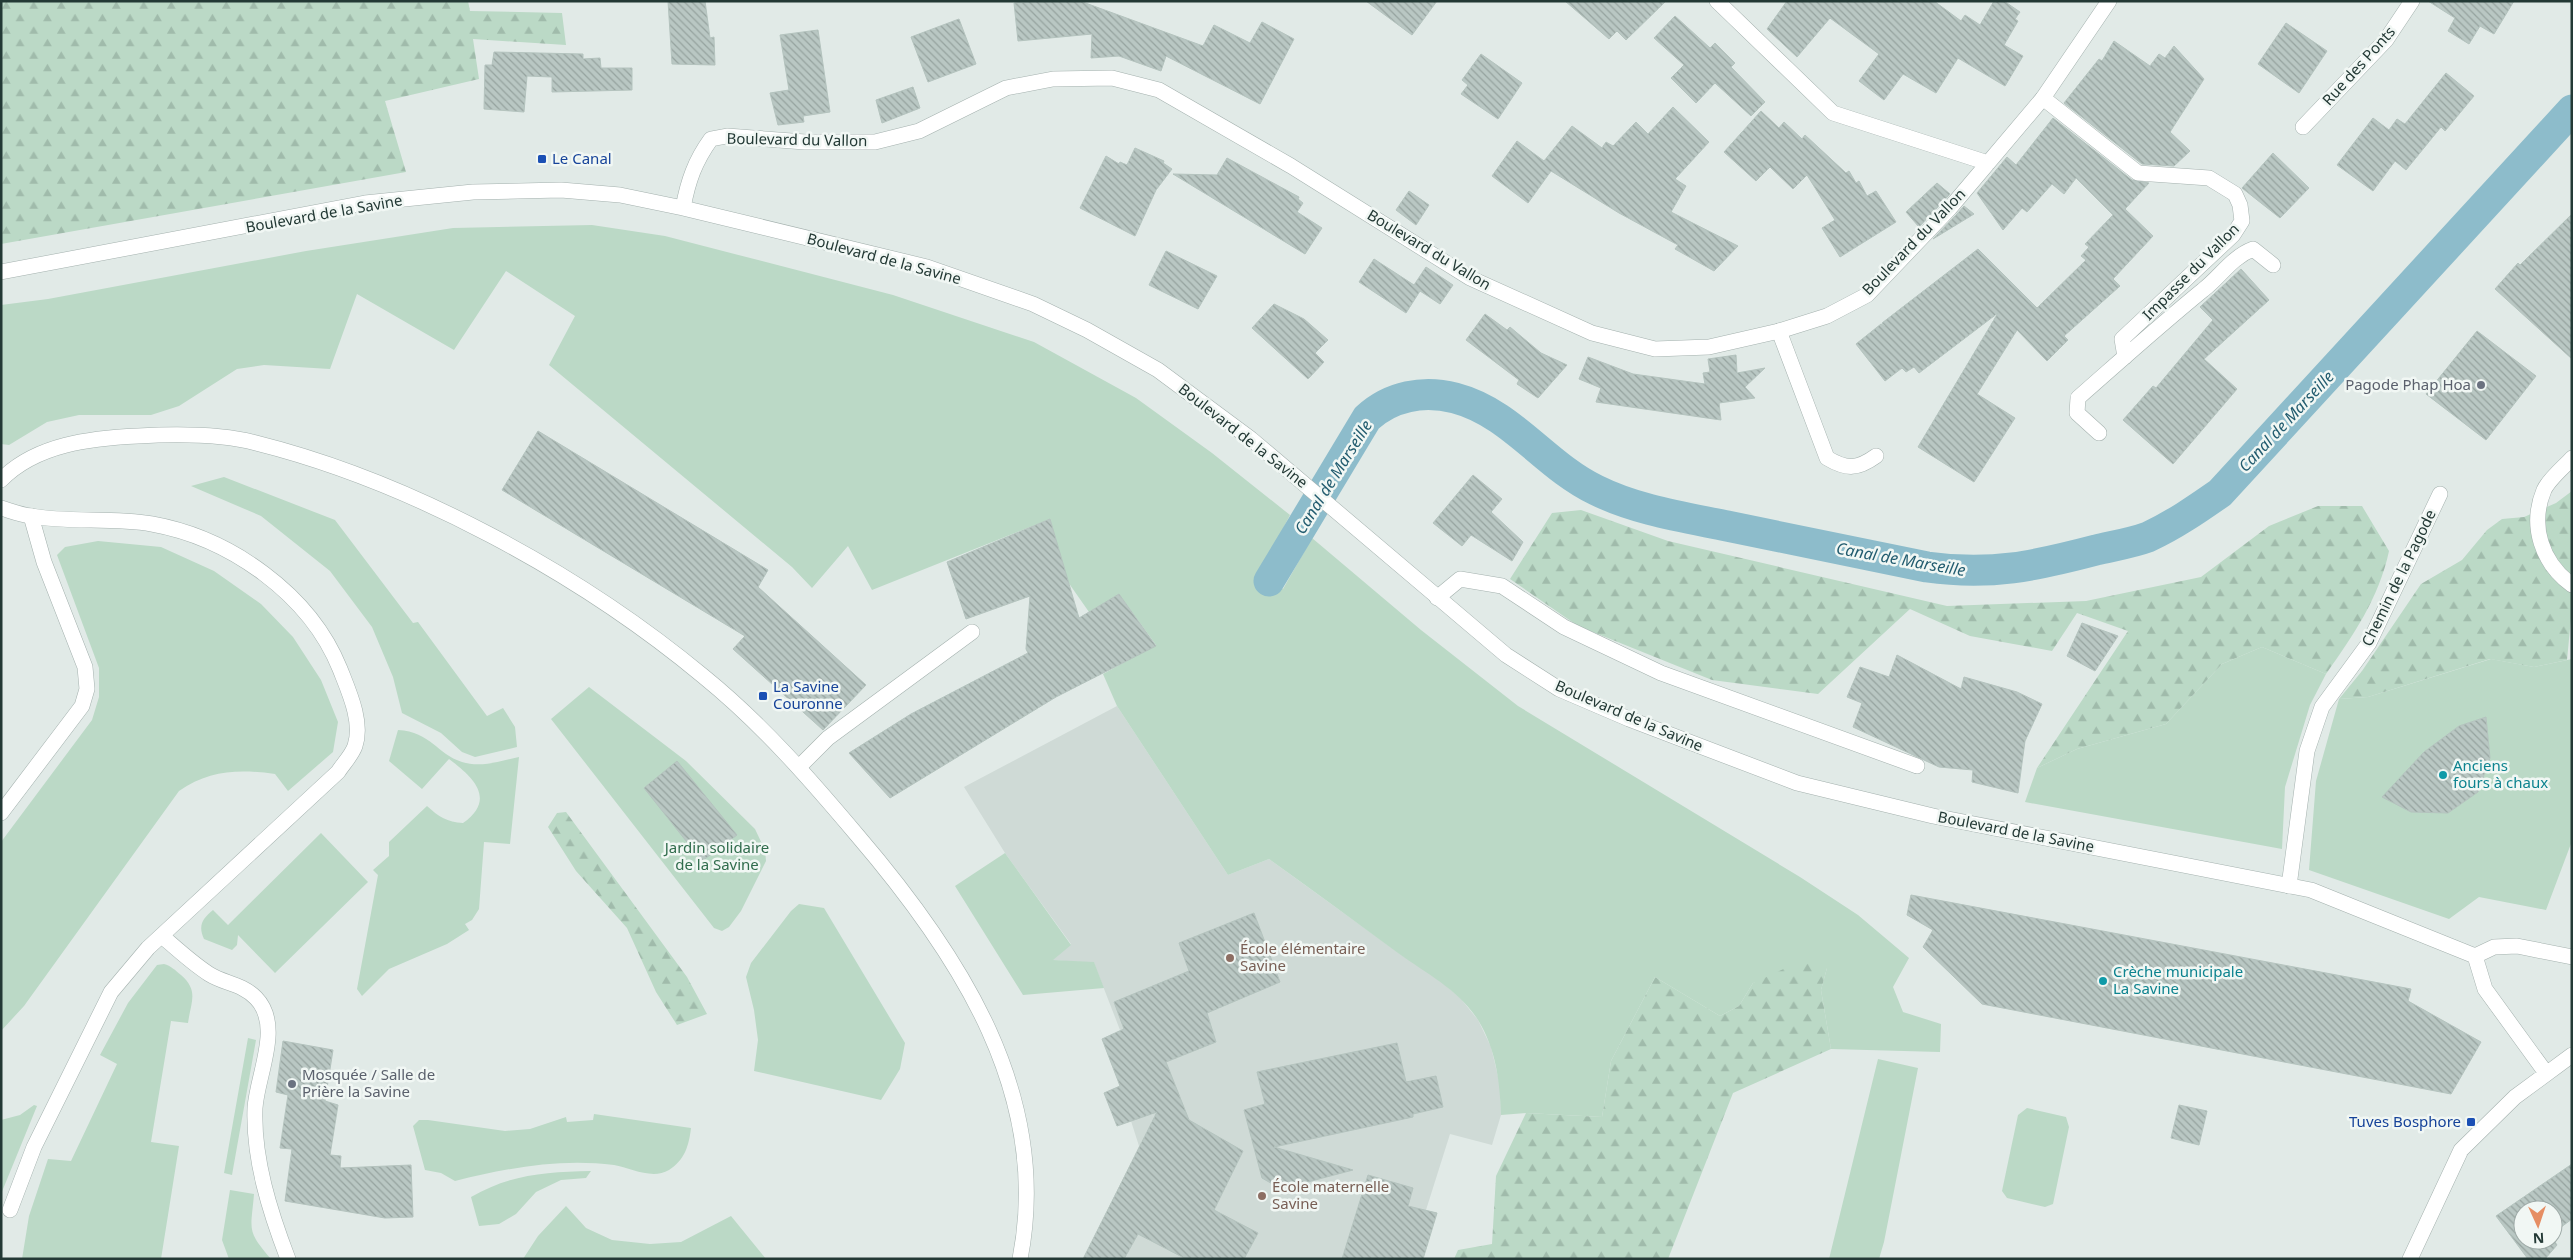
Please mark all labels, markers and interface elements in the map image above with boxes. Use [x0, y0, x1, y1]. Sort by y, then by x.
street label: Rue des Ponts [2317, 22, 2399, 109]
street label: Boulevard du Vallon [726, 128, 868, 150]
place label: Le Canal [552, 148, 612, 168]
marker: Le Canal [536, 153, 548, 165]
street label: Boulevard du Vallon [1857, 184, 1969, 299]
street label: Boulevard de la Savine [244, 189, 404, 237]
street label: Boulevard du Vallon [1364, 204, 1495, 294]
street label: Impasse du Vallon [2138, 219, 2243, 324]
street label: Boulevard de la Savine [805, 228, 964, 288]
water label: Canal de Marseille [2233, 366, 2339, 476]
place label: Pagode Phap Hoa [2345, 374, 2471, 394]
street label: Boulevard de la Savine [1175, 378, 1312, 492]
marker: Pagode Phap Hoa [2475, 379, 2487, 391]
water label: Canal de Marseille [1289, 416, 1377, 538]
street label: Chemin de la Pagode [2356, 506, 2440, 649]
water label: Canal de Marseille [1835, 537, 1967, 581]
street label: Boulevard de la Savine [1552, 675, 1706, 755]
place label: La Savine Couronne [773, 676, 843, 713]
marker: La Savine Couronne [757, 690, 769, 702]
place label: Anciens fours à chaux [2453, 755, 2548, 792]
marker: Anciens fours à chaux [2437, 769, 2449, 781]
street label: Boulevard de la Savine [1936, 806, 2096, 856]
park label: Jardin solidaire de la Savine [663, 837, 769, 874]
place label: École élémentaire Savine [1240, 938, 1365, 975]
marker: École élémentaire Savine [1224, 952, 1236, 964]
place label: Crèche municipale La Savine [2113, 961, 2243, 998]
marker: Crèche municipale La Savine [2097, 975, 2109, 987]
place label: Mosquée / Salle de Prière la Savine [302, 1064, 435, 1101]
marker: Mosquée / Salle de Prière la Savine [286, 1078, 298, 1090]
place label: Tuves Bosphore [2349, 1111, 2461, 1131]
marker: Tuves Bosphore [2465, 1116, 2477, 1128]
place label: École maternelle Savine [1272, 1176, 1389, 1213]
marker: École maternelle Savine [1256, 1190, 1268, 1202]
north arrow [2513, 1200, 2563, 1250]
text: N [2533, 1229, 2545, 1248]

